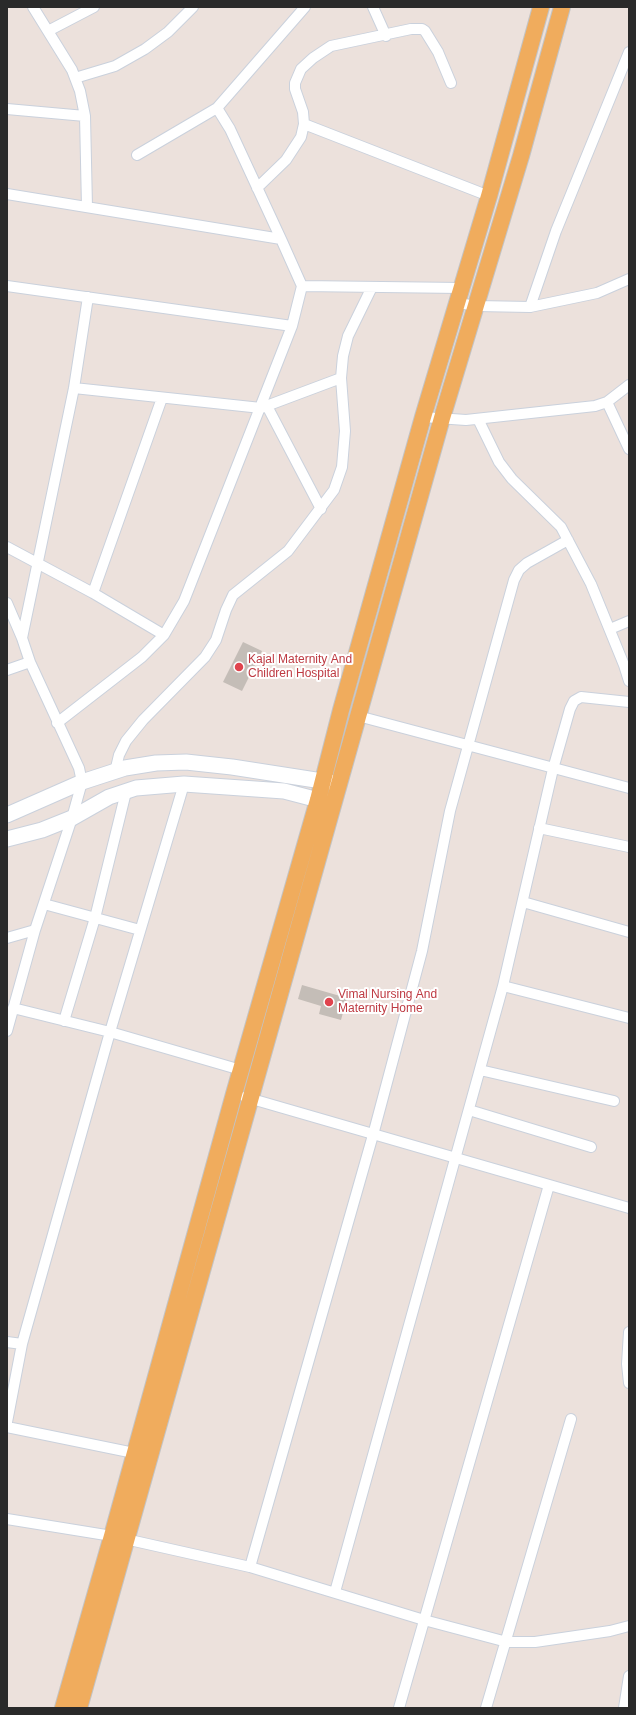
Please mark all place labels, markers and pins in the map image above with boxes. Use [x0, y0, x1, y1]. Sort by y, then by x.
place label: Kajal Maternity And Children Hospital [248, 653, 352, 681]
marker: Kajal Maternity And Children Hospital [233, 661, 245, 673]
place label: Vimal Nursing And Maternity Home [338, 988, 437, 1016]
marker: Vimal Nursing And Maternity Home [323, 996, 335, 1008]

